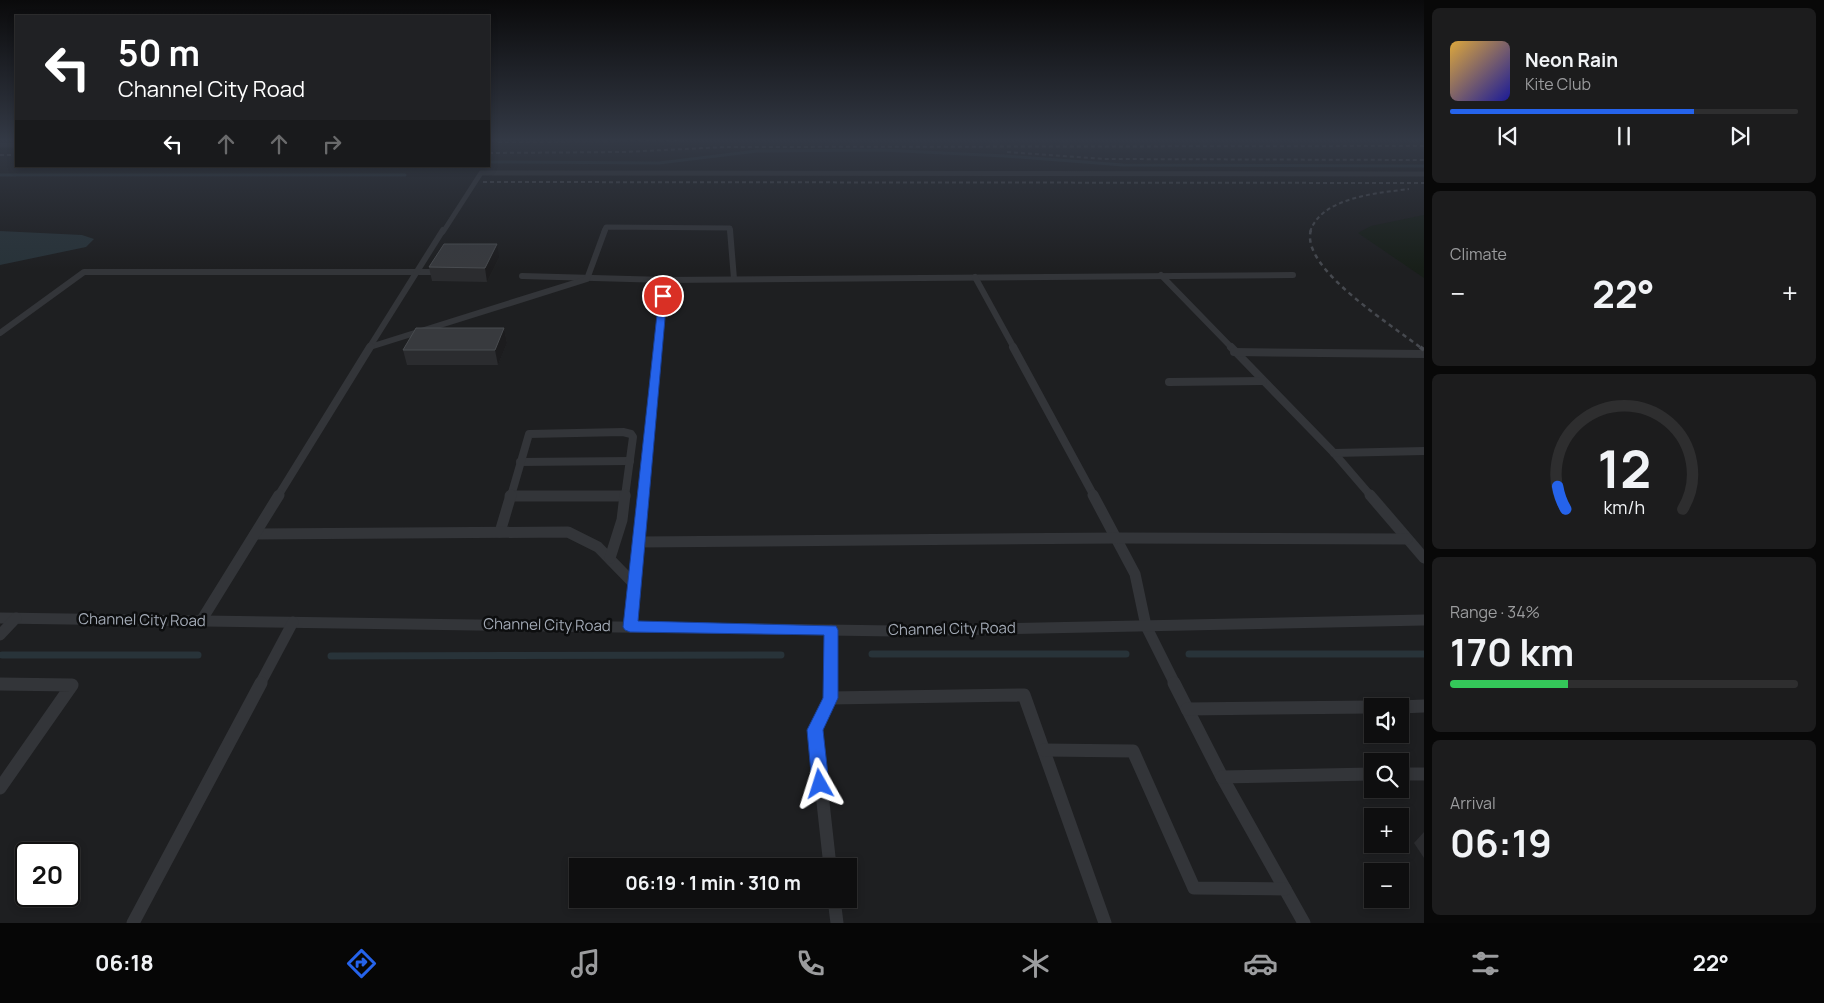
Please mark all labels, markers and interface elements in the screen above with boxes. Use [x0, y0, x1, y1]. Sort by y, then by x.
text: 50 m [118, 29, 200, 77]
icon: left [35, 35, 100, 100]
text: Neon Rain [1525, 47, 1618, 73]
text: Kite Club [1525, 73, 1591, 95]
text: Channel City Road [118, 74, 305, 104]
icon: previous [1494, 122, 1522, 150]
icon: pause [1610, 122, 1638, 150]
icon: next [1726, 122, 1754, 150]
icon: left [159, 130, 187, 158]
icon: ahead [212, 130, 240, 158]
icon: ahead [265, 130, 293, 158]
icon: right [318, 130, 346, 158]
text: Climate [1450, 243, 1507, 265]
text: 22° [1592, 267, 1655, 319]
text: − [1450, 274, 1465, 312]
text: + [1782, 274, 1798, 312]
pin [642, 275, 684, 317]
icon: arrive [649, 282, 677, 310]
text: 12 [1597, 433, 1651, 504]
text: km/h [1603, 495, 1645, 519]
text: Range · 34% [1450, 601, 1540, 623]
street label: Channel City Road [78, 608, 206, 631]
street label: Channel City Road [483, 613, 611, 636]
street label: Channel City Road [888, 617, 1016, 640]
text: 170 km [1450, 625, 1574, 677]
map controls [1364, 698, 1409, 908]
button: sound [1364, 698, 1409, 743]
button: search [1364, 753, 1409, 798]
position arrow [793, 757, 845, 809]
text: Arrival [1450, 792, 1496, 814]
button: + [1364, 808, 1409, 853]
text: 06:19 [1450, 816, 1552, 868]
speed limit sign: 20 [15, 842, 80, 907]
button: − [1364, 863, 1409, 908]
text: 06:19 · 1 min · 310 m [625, 870, 801, 896]
icon: directions [344, 946, 379, 981]
icon: music [568, 946, 603, 981]
icon: phone [793, 946, 828, 981]
icon: climate [1018, 946, 1053, 981]
icon: car [1243, 946, 1278, 981]
icon: filters [1468, 946, 1503, 981]
text: 06:18 [95, 948, 154, 978]
text: 22° [1693, 948, 1729, 978]

